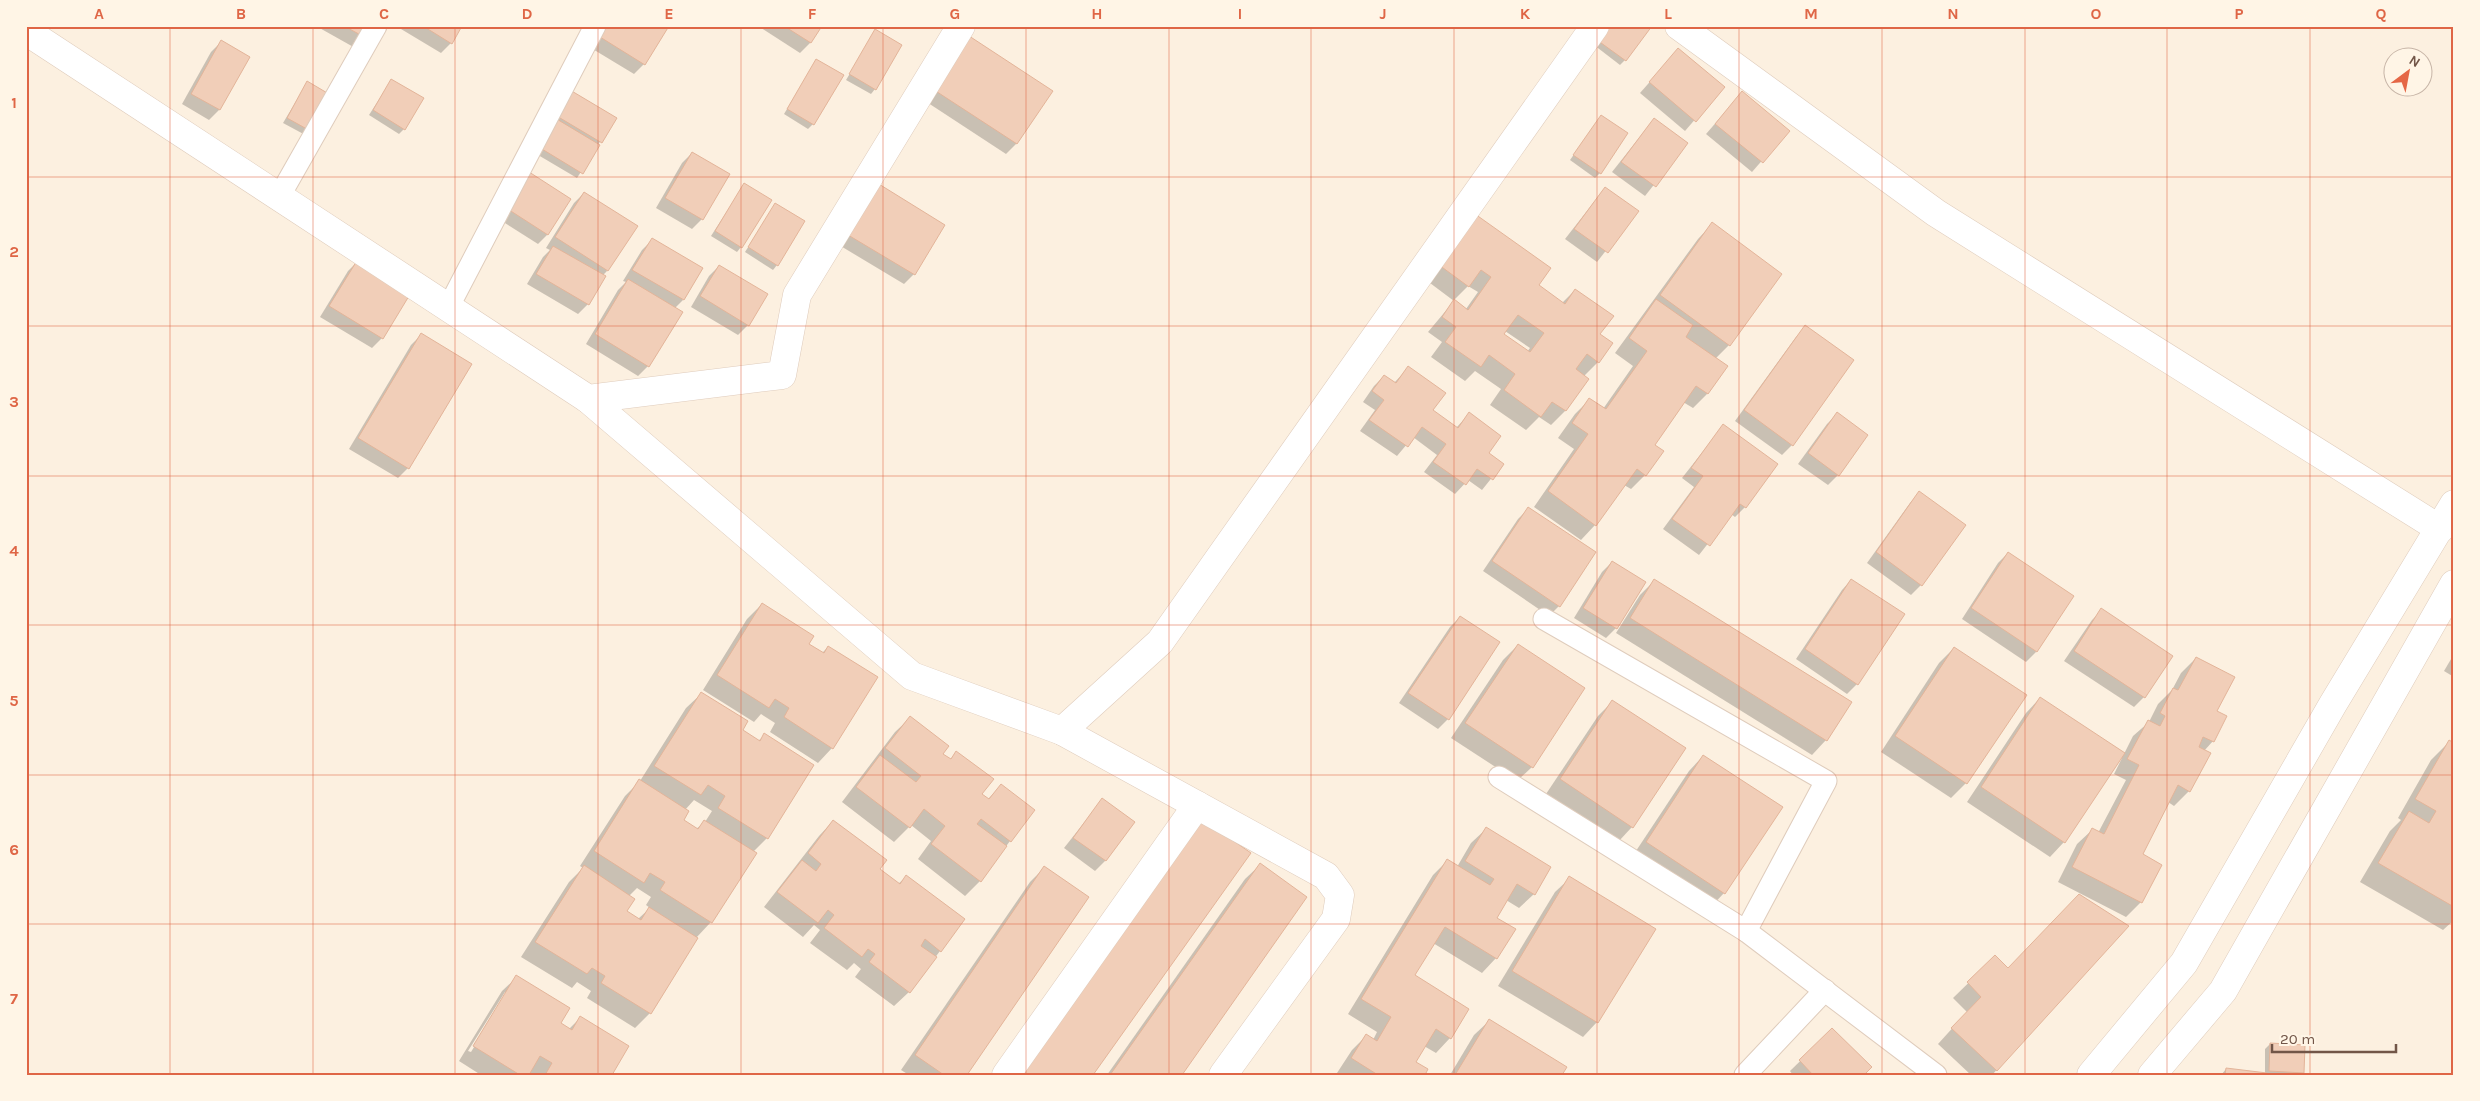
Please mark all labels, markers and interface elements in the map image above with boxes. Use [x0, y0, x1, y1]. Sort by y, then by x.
text: A [94, 4, 104, 23]
text: B [236, 4, 246, 23]
text: C [379, 4, 389, 23]
text: D [522, 4, 533, 23]
text: E [664, 4, 674, 23]
text: F [808, 4, 817, 23]
text: G [950, 4, 960, 23]
text: H [1091, 4, 1103, 23]
text: I [1238, 4, 1242, 23]
text: J [1379, 4, 1387, 23]
text: K [1520, 4, 1531, 23]
text: L [1664, 4, 1672, 23]
text: M [1804, 4, 1818, 23]
text: N [1947, 4, 1959, 23]
text: O [2091, 4, 2102, 23]
text: P [2234, 4, 2244, 23]
text: Q [2376, 4, 2387, 23]
north arrow [2382, 48, 2432, 98]
text: N [2406, 52, 2423, 71]
text: 1 [11, 93, 17, 112]
text: 2 [9, 242, 19, 261]
text: 3 [9, 392, 19, 411]
text: 4 [9, 541, 19, 560]
text: 5 [9, 691, 19, 710]
text: 6 [9, 840, 19, 859]
text: 7 [10, 989, 18, 1008]
scale bar [2272, 1021, 2396, 1053]
text: 20 m [2280, 1030, 2315, 1048]

